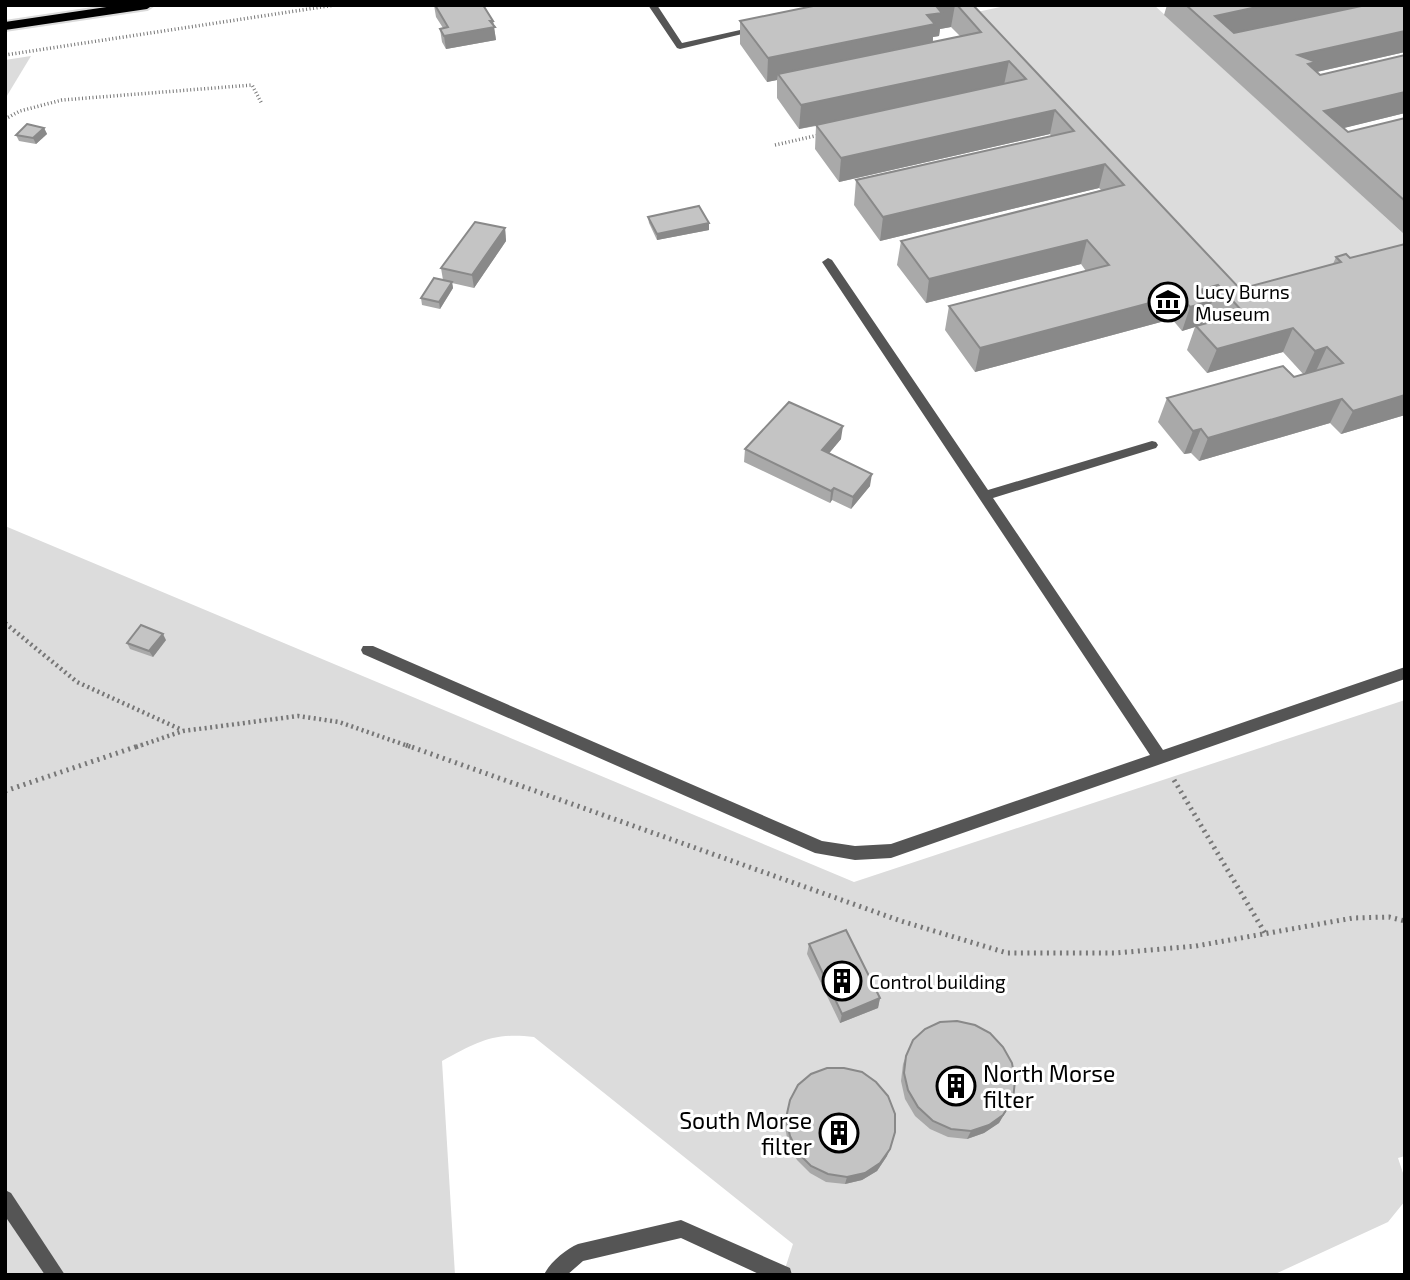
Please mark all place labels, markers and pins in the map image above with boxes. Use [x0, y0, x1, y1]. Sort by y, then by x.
place label: Lucy Burns Museum [1195, 280, 1290, 325]
museum icon: Lucy Burns Museum [1147, 281, 1189, 323]
building icon: Control building [821, 960, 863, 1002]
place label: Control building [869, 970, 1006, 993]
place label: North Morse filter [983, 1059, 1115, 1113]
building icon: North Morse filter [935, 1065, 977, 1107]
place label: South Morse filter [679, 1106, 812, 1160]
building icon: South Morse filter [818, 1112, 860, 1154]

